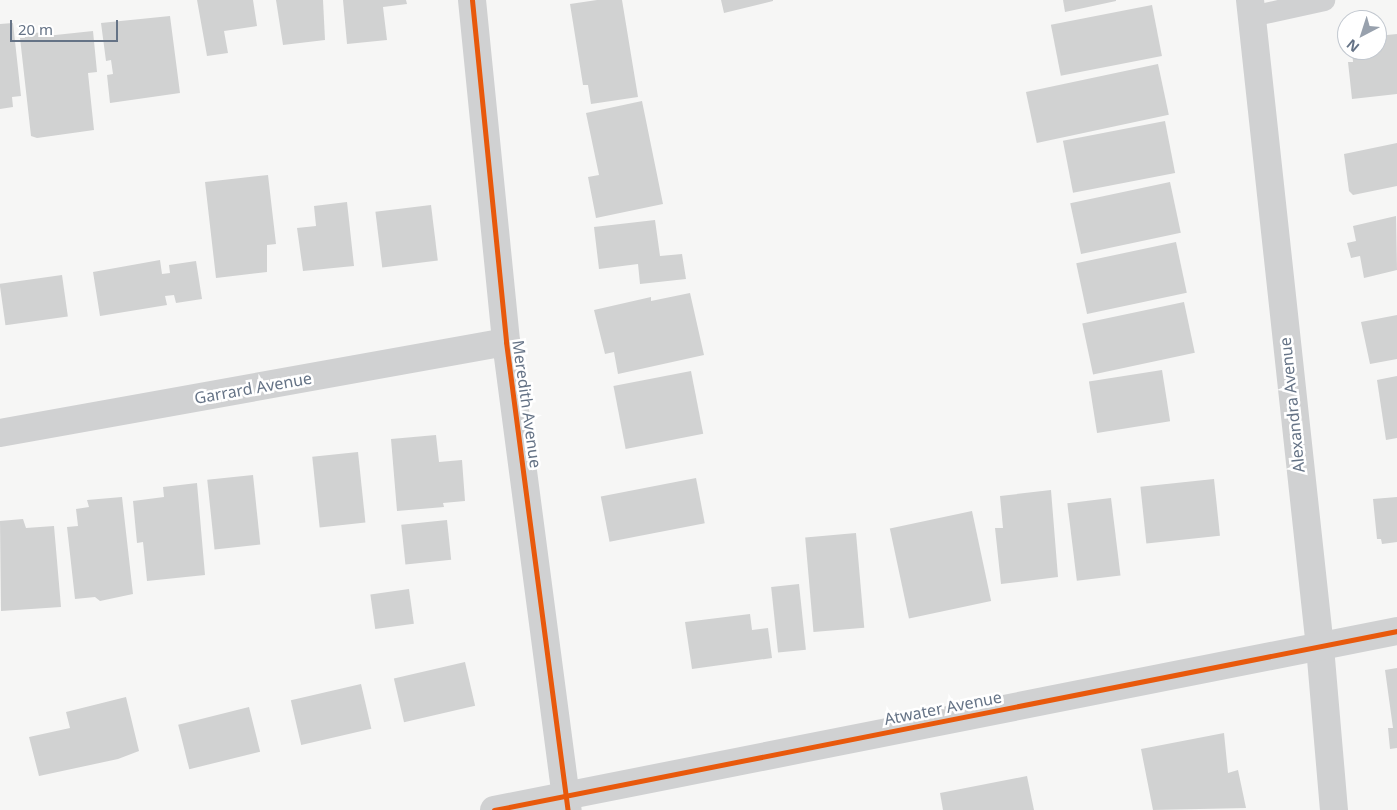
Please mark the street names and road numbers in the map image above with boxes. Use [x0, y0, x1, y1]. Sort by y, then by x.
street label: Alexandra Avenue [1275, 336, 1309, 474]
street label: Meredith Avenue [509, 339, 545, 469]
street label: Garrard Avenue [193, 368, 313, 408]
street label: Atwater Avenue [883, 687, 1003, 729]

